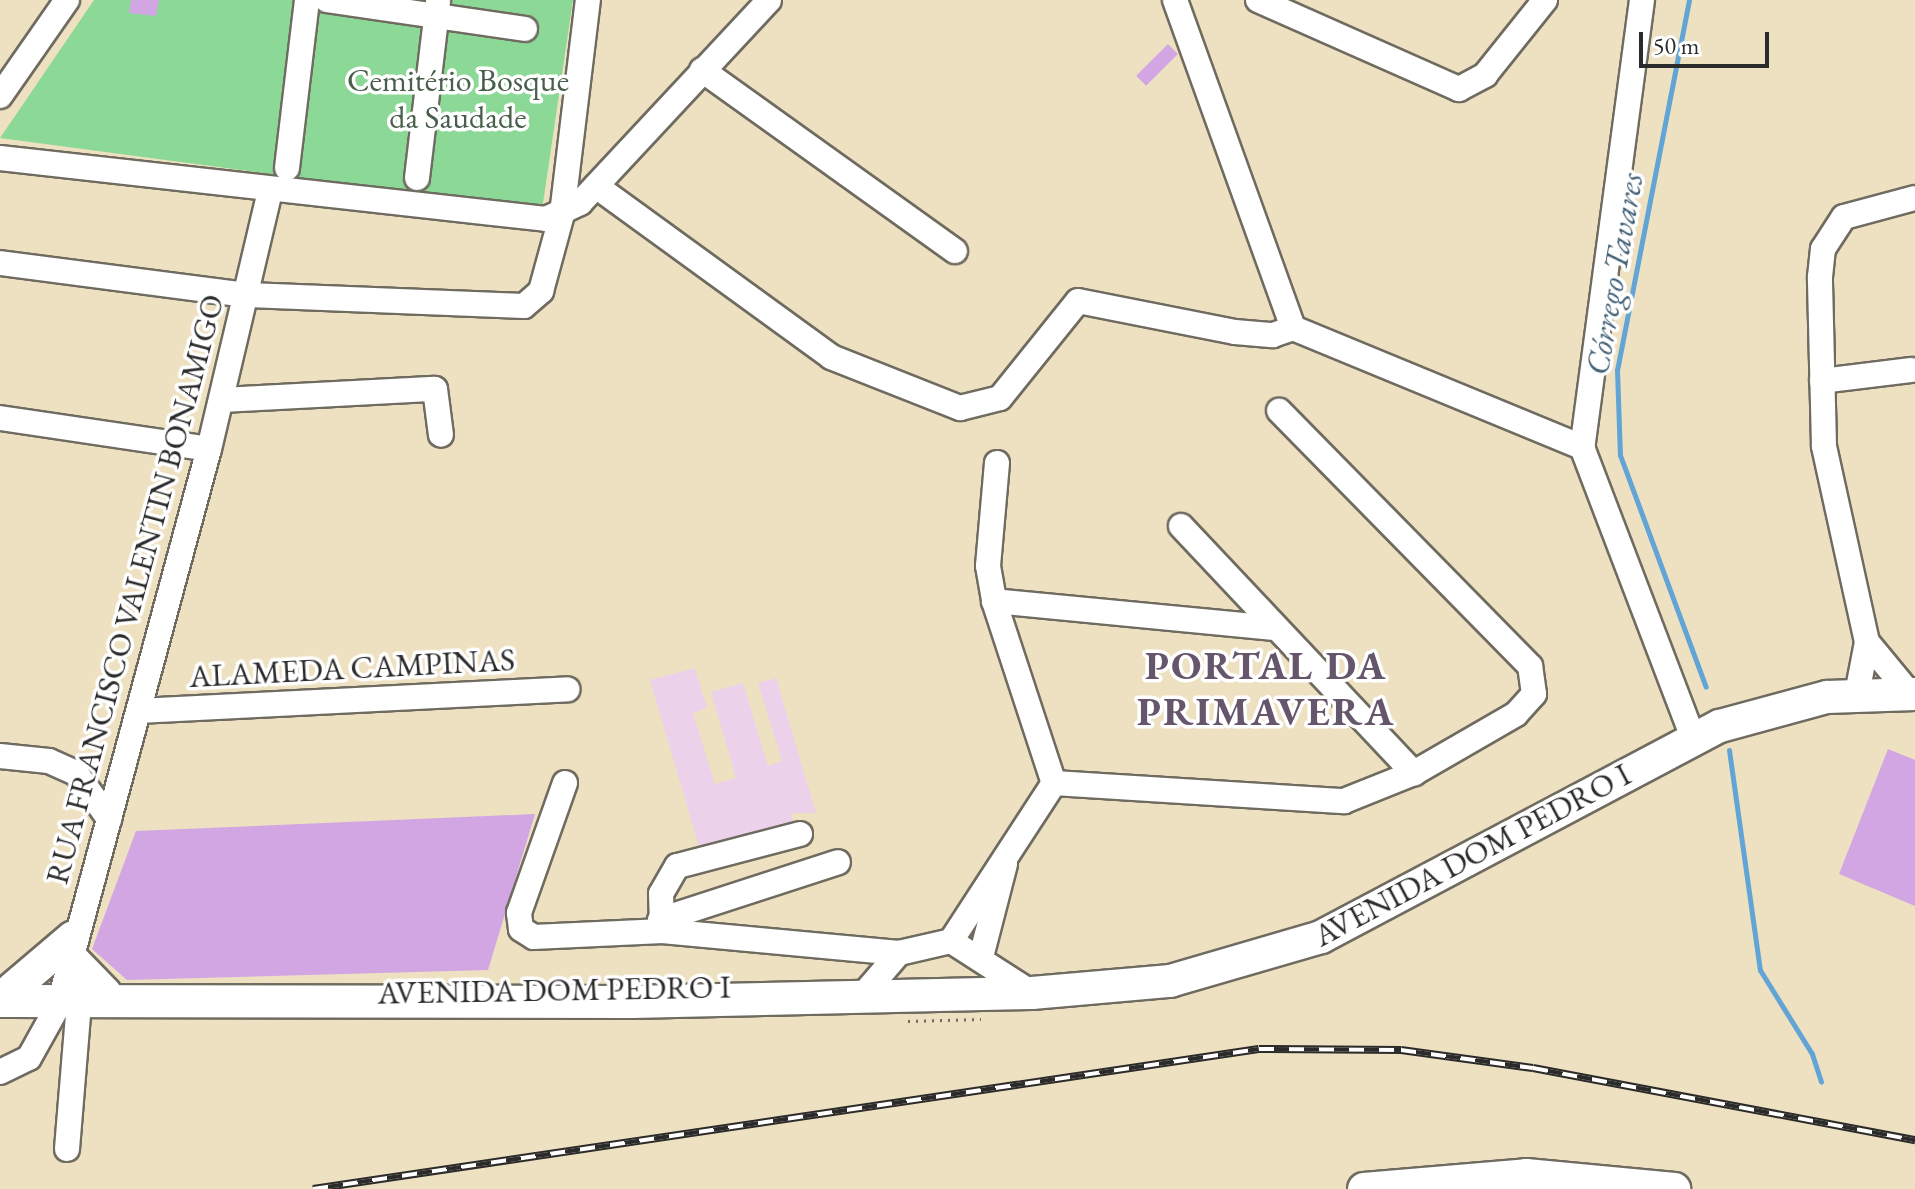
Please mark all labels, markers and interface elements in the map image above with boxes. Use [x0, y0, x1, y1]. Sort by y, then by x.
scale bar [1643, 16, 1773, 66]
text: 50 m [1653, 30, 1700, 61]
park label: Cemitério Bosque da Saudade [347, 62, 569, 137]
water label: Córrego Tavares [1576, 170, 1652, 378]
street label: RUA FRANCISCO VALENTIN BONAMIGO [38, 290, 232, 888]
street label: ALAMEDA CAMPINAS [188, 640, 516, 696]
district label: PORTAL DA PRIMAVERA [1137, 641, 1395, 735]
street label: AVENIDA DOM PEDRO I [1307, 755, 1637, 955]
street label: AVENIDA DOM PEDRO I [377, 968, 731, 1012]

